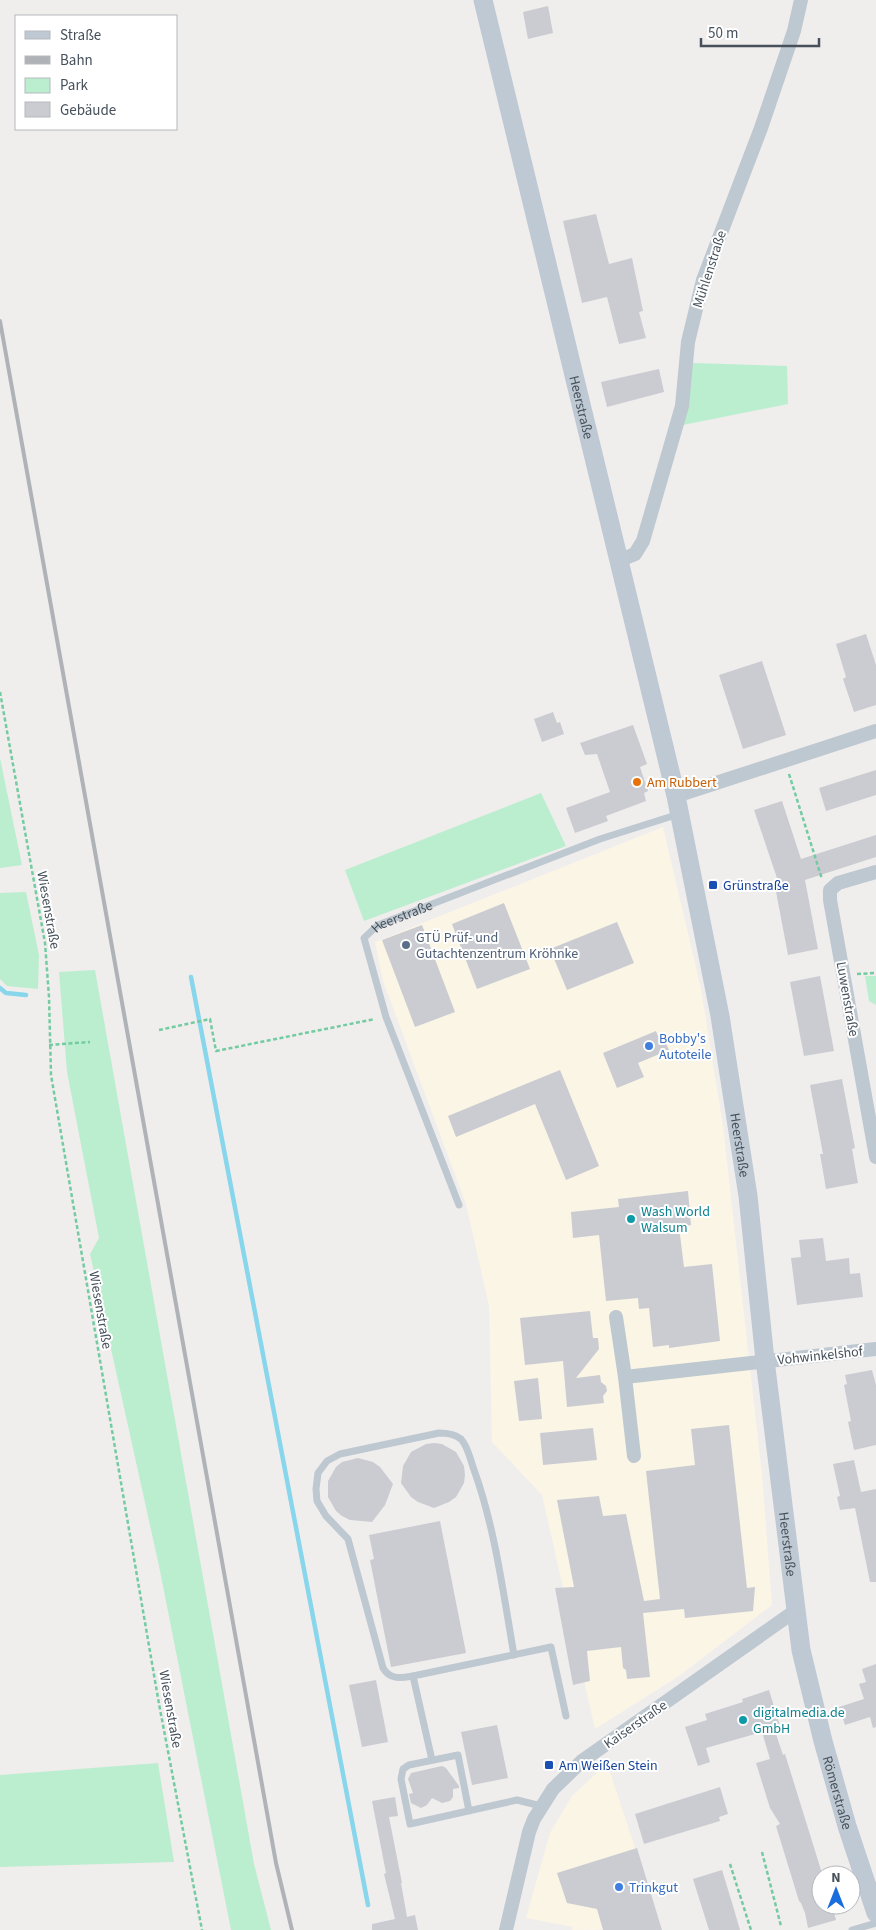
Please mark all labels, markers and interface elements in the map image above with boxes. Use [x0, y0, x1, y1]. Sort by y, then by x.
legend [15, 15, 178, 130]
scale bar [701, 15, 818, 47]
text: 50 m [708, 23, 738, 44]
text: Straße [60, 25, 101, 46]
text: Bahn [60, 50, 93, 71]
text: Park [60, 75, 89, 96]
text: Gebäude [60, 100, 116, 121]
street label: Mühlenstraße [688, 228, 732, 311]
street label: Heerstraße [563, 374, 598, 441]
place label: Am Rubbert [647, 773, 717, 793]
marker: Am Rubbert [631, 776, 643, 788]
street label: Wiesenstraße [31, 870, 65, 951]
place label: Grünstraße [723, 876, 789, 896]
marker: Grünstraße [707, 879, 719, 891]
street label: Heerstraße [367, 896, 436, 938]
place label: GTÜ Prüf- und Gutachtenzentrum Kröhnke [416, 928, 578, 964]
marker: GTÜ Prüf- und Gutachtenzentrum Kröhnke [400, 939, 412, 951]
street label: Luwenstraße [831, 960, 863, 1038]
place label: Bobby's Autoteile [659, 1029, 712, 1065]
marker: Bobby's Autoteile [643, 1040, 655, 1052]
street label: Heerstraße [724, 1112, 754, 1179]
place label: Wash World Walsum [641, 1202, 710, 1238]
marker: Wash World Walsum [625, 1213, 637, 1225]
street label: Wiesenstraße [83, 1270, 117, 1351]
street label: Vohwinkelshof [776, 1341, 865, 1370]
street label: Heerstraße [773, 1511, 801, 1578]
street label: Wiesenstraße [153, 1669, 187, 1750]
street label: Kaiserstraße [600, 1696, 671, 1754]
place label: digitalmedia.de GmbH [753, 1703, 845, 1739]
marker: digitalmedia.de GmbH [737, 1714, 749, 1726]
street label: Römerstraße [817, 1754, 857, 1832]
place label: Am Weißen Stein [559, 1756, 658, 1776]
marker: Am Weißen Stein [543, 1759, 555, 1771]
north arrow [811, 1865, 861, 1915]
text: N [831, 1868, 841, 1888]
place label: Trinkgut [629, 1878, 678, 1898]
marker: Trinkgut [613, 1881, 625, 1893]

